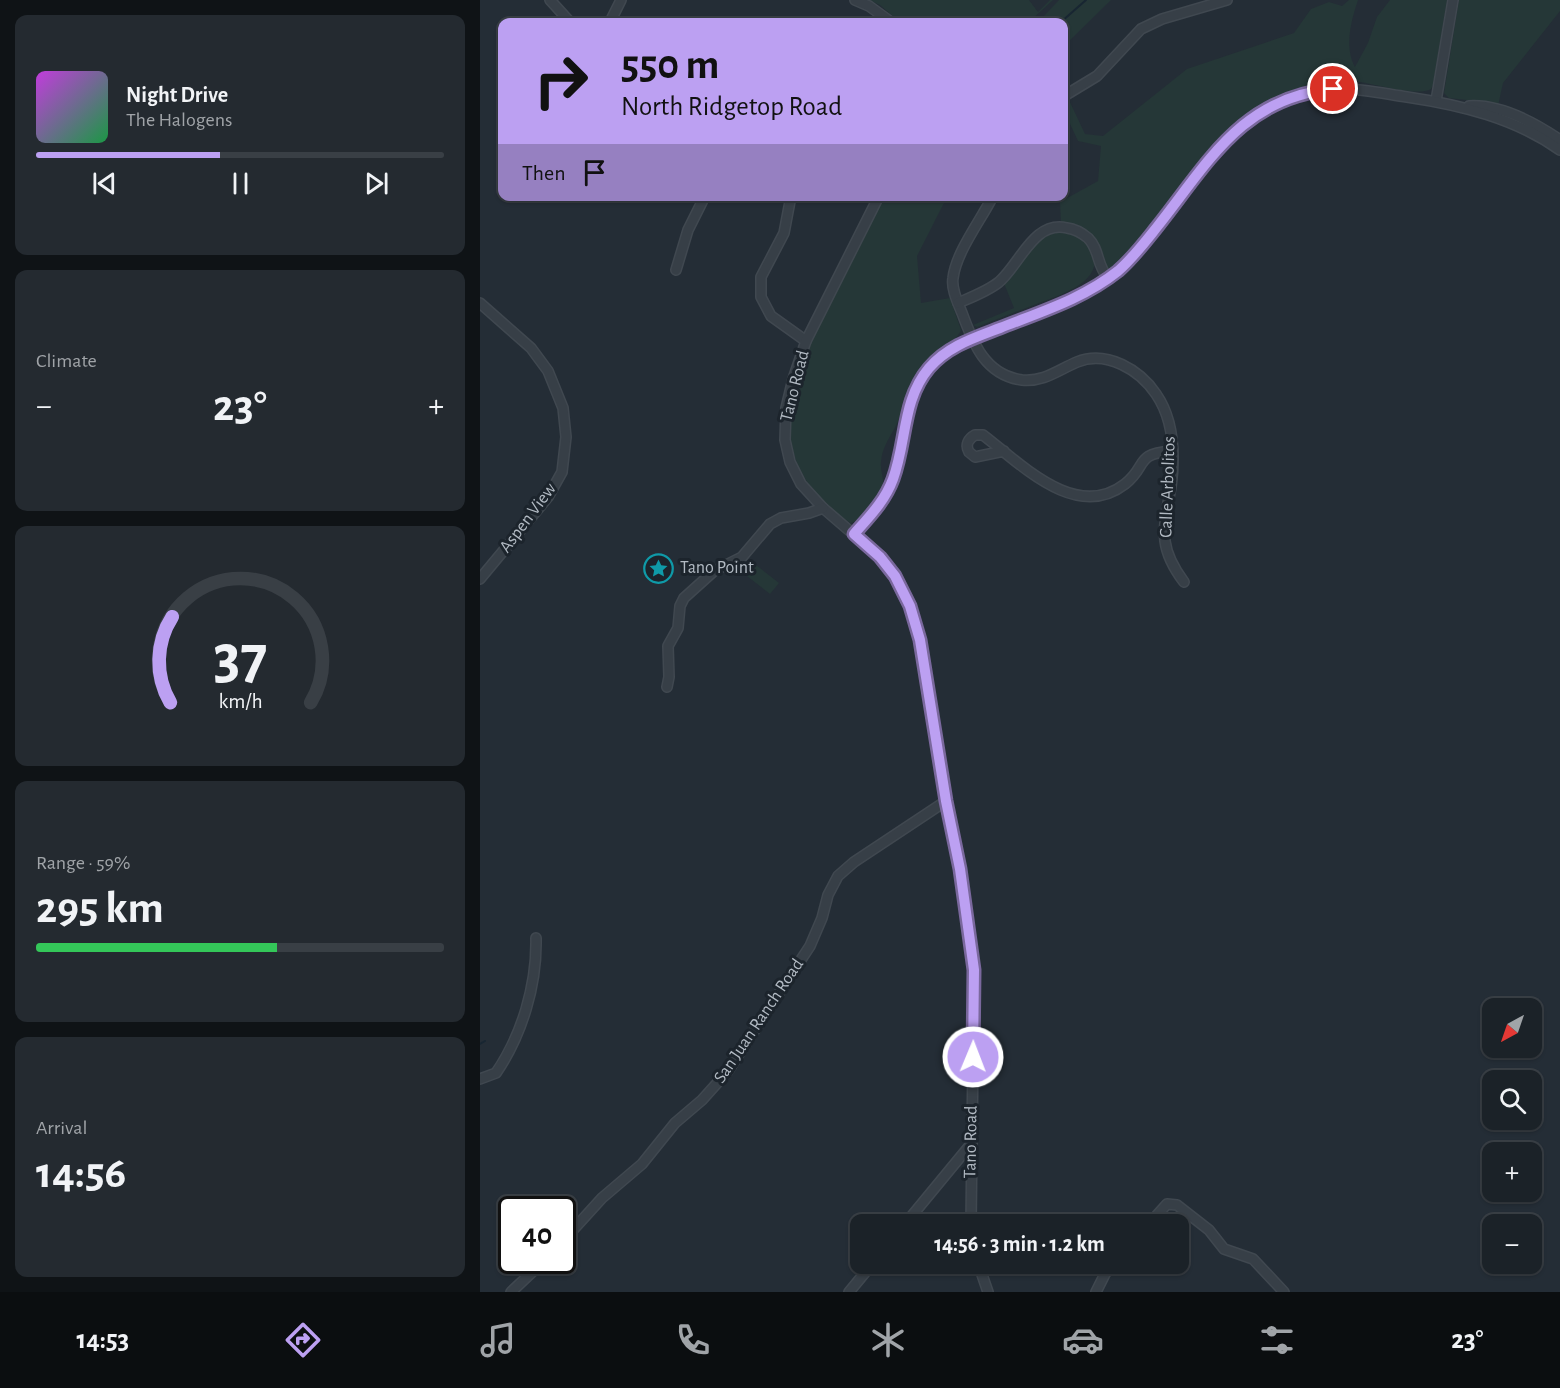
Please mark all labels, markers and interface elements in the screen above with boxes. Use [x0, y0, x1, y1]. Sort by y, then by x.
icon: right [522, 42, 600, 120]
text: 550 m [621, 44, 719, 86]
pin [1307, 63, 1358, 114]
icon: arrive [1316, 72, 1349, 105]
text: Night Drive [126, 84, 228, 106]
text: North Ridgetop Road [621, 93, 842, 120]
text: The Halogens [126, 110, 232, 130]
icon: arrive [578, 156, 611, 189]
text: Then [522, 162, 566, 184]
icon: previous [88, 167, 121, 200]
icon: pause [224, 167, 257, 200]
icon: next [360, 167, 393, 200]
street label: Tano Road [777, 349, 813, 423]
text: Climate [36, 351, 97, 371]
text: 23° [213, 384, 267, 429]
text: − [36, 390, 52, 423]
text: + [428, 390, 444, 423]
street label: Calle Arbolitos [1157, 436, 1179, 538]
street label: Aspen View [496, 480, 560, 556]
place icon: Tano Point [643, 552, 675, 584]
place label: Tano Point [680, 559, 754, 577]
text: 37 [213, 627, 267, 689]
text: km/h [218, 691, 262, 712]
text: Range · 59% [36, 853, 130, 873]
text: 295 km [36, 886, 164, 931]
street label: San Juan Ranch Road [711, 956, 807, 1086]
north arrow [1482, 998, 1542, 1058]
map controls [1482, 998, 1542, 1274]
position arrow [941, 1025, 1005, 1089]
button: search [1482, 1070, 1542, 1130]
street label: Tano Road [961, 1106, 981, 1178]
text: Arrival [36, 1118, 87, 1138]
button: + [1482, 1142, 1542, 1202]
text: 14:56 [36, 1151, 126, 1196]
speed limit sign: 40 [498, 1196, 576, 1274]
button: − [1482, 1214, 1542, 1274]
text: 14:56 · 3 min · 1.2 km [934, 1233, 1105, 1255]
icon: directions [282, 1319, 324, 1361]
icon: music [477, 1319, 519, 1361]
icon: phone [672, 1319, 714, 1361]
icon: climate [867, 1319, 909, 1361]
icon: car [1062, 1319, 1104, 1361]
icon: filters [1256, 1319, 1298, 1361]
text: 14:53 [76, 1326, 129, 1353]
text: 23° [1451, 1326, 1484, 1353]

